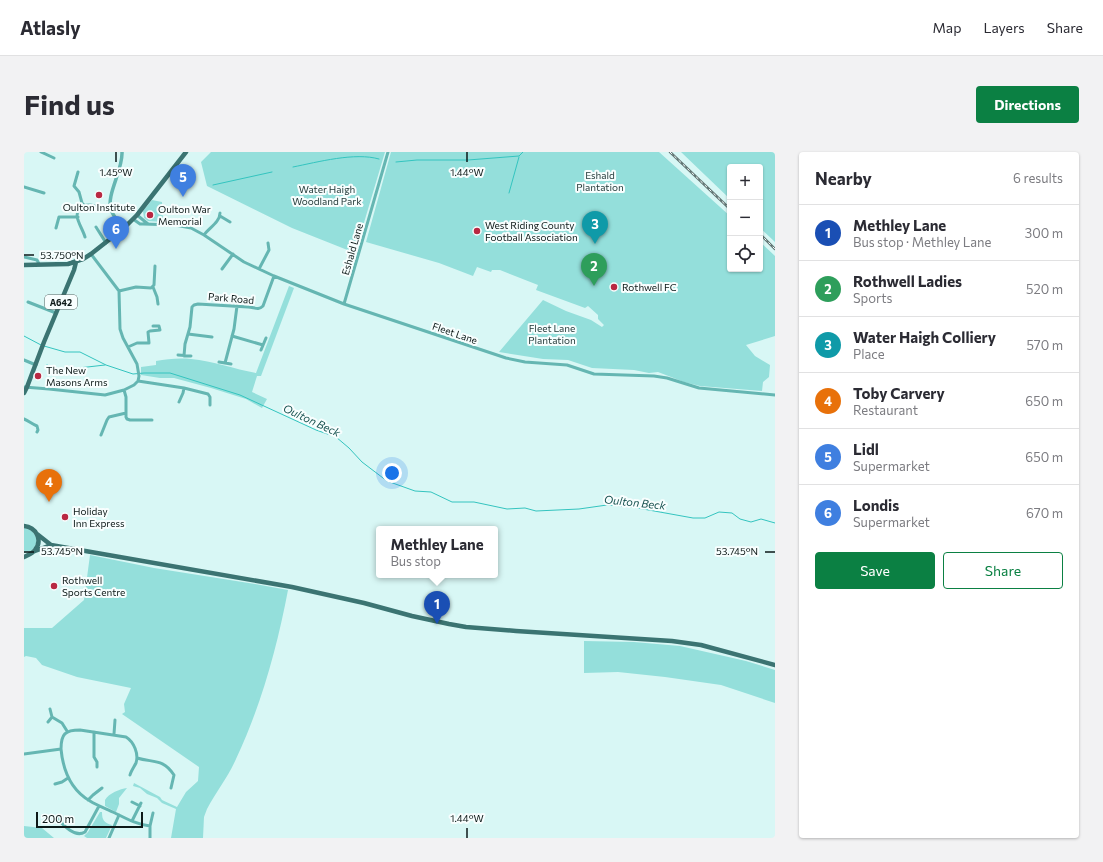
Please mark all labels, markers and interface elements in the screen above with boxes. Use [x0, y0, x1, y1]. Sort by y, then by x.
text: Atlasly [20, 16, 81, 39]
text: Map [933, 19, 961, 36]
text: Layers [983, 19, 1025, 36]
text: Share [1047, 19, 1083, 36]
button: Directions [976, 86, 1079, 123]
text: Find us [24, 87, 115, 121]
pin: 5 [170, 164, 196, 197]
map controls [727, 164, 763, 272]
button: + [727, 164, 763, 200]
text: 1.45°W [99, 166, 133, 178]
text: 1.44°W [450, 166, 484, 178]
text: Nearby [815, 168, 872, 189]
park label: Eshald Plantation [576, 169, 624, 193]
text: 6 results [1013, 170, 1063, 186]
park label: Water Haigh Woodland Park [292, 183, 362, 207]
marker: Oulton Institute [94, 190, 104, 200]
button: − [727, 200, 763, 236]
place label: Oulton Institute [63, 201, 135, 213]
place label: Oulton War Memorial [158, 203, 211, 227]
marker: Oulton War Memorial [145, 210, 155, 220]
pin: 3 [582, 211, 608, 244]
pin: 6 [103, 216, 129, 249]
text: Methley Lane [853, 216, 946, 234]
place label: West Riding County Football Association [485, 219, 578, 243]
street label: Eshald Lane [339, 222, 365, 276]
text: 1 [825, 225, 831, 241]
text: 300 m [1025, 225, 1063, 241]
marker: West Riding County Football Association [472, 226, 482, 236]
text: Bus stop · Methley Lane [853, 234, 991, 250]
button: locate [727, 236, 763, 272]
text: 53.750°N [40, 249, 84, 261]
pin: 2 [581, 253, 607, 286]
text: Rothwell Ladies [853, 272, 962, 290]
place label: Rothwell FC [622, 281, 677, 293]
text: 2 [824, 281, 832, 297]
text: 520 m [1026, 281, 1063, 297]
marker: Rothwell FC [609, 282, 619, 292]
street label: Park Road [207, 290, 255, 306]
text: Sports [853, 290, 893, 306]
road number: A642 [45, 295, 77, 309]
street label: Fleet Lane [431, 320, 479, 346]
park label: Fleet Lane Plantation [528, 322, 576, 346]
text: Water Haigh Colliery [853, 328, 996, 346]
text: 3 [824, 337, 832, 353]
text: 570 m [1026, 337, 1063, 353]
text: Place [853, 346, 885, 362]
place label: The New Masons Arms [46, 364, 108, 388]
marker: The New Masons Arms [33, 371, 43, 381]
text: Toby Carvery [853, 384, 945, 402]
text: 4 [824, 393, 832, 409]
text: 650 m [1025, 393, 1063, 409]
water label: Oulton Beck [281, 401, 344, 439]
text: Restaurant [853, 402, 918, 418]
text: Lidl [853, 440, 879, 458]
text: 5 [824, 449, 832, 465]
text: 650 m [1025, 449, 1063, 465]
text: Supermarket [853, 458, 930, 474]
your location [382, 463, 402, 483]
pin: 4 [36, 469, 62, 502]
water label: Oulton Beck [604, 492, 667, 512]
text: Londis [853, 496, 899, 514]
place label: Holiday Inn Express [73, 505, 125, 529]
text: 6 [824, 505, 832, 521]
text: 670 m [1026, 505, 1063, 521]
marker: Holiday Inn Express [60, 512, 70, 522]
text: Supermarket [853, 514, 930, 530]
popup [376, 526, 498, 578]
text: Methley Lane [390, 535, 484, 553]
text: 53.745°N [41, 545, 83, 557]
text: 53.745°N [716, 545, 758, 557]
button: Save [815, 552, 935, 589]
button: Share [943, 552, 1063, 589]
text: Bus stop [390, 553, 441, 569]
place label: Rothwell Sports Centre [62, 574, 125, 598]
marker: Rothwell Sports Centre [49, 581, 59, 591]
pin: 1 [424, 591, 450, 624]
scale bar [36, 810, 143, 829]
text: 200 m [42, 812, 74, 825]
text: 1.44°W [450, 812, 484, 824]

